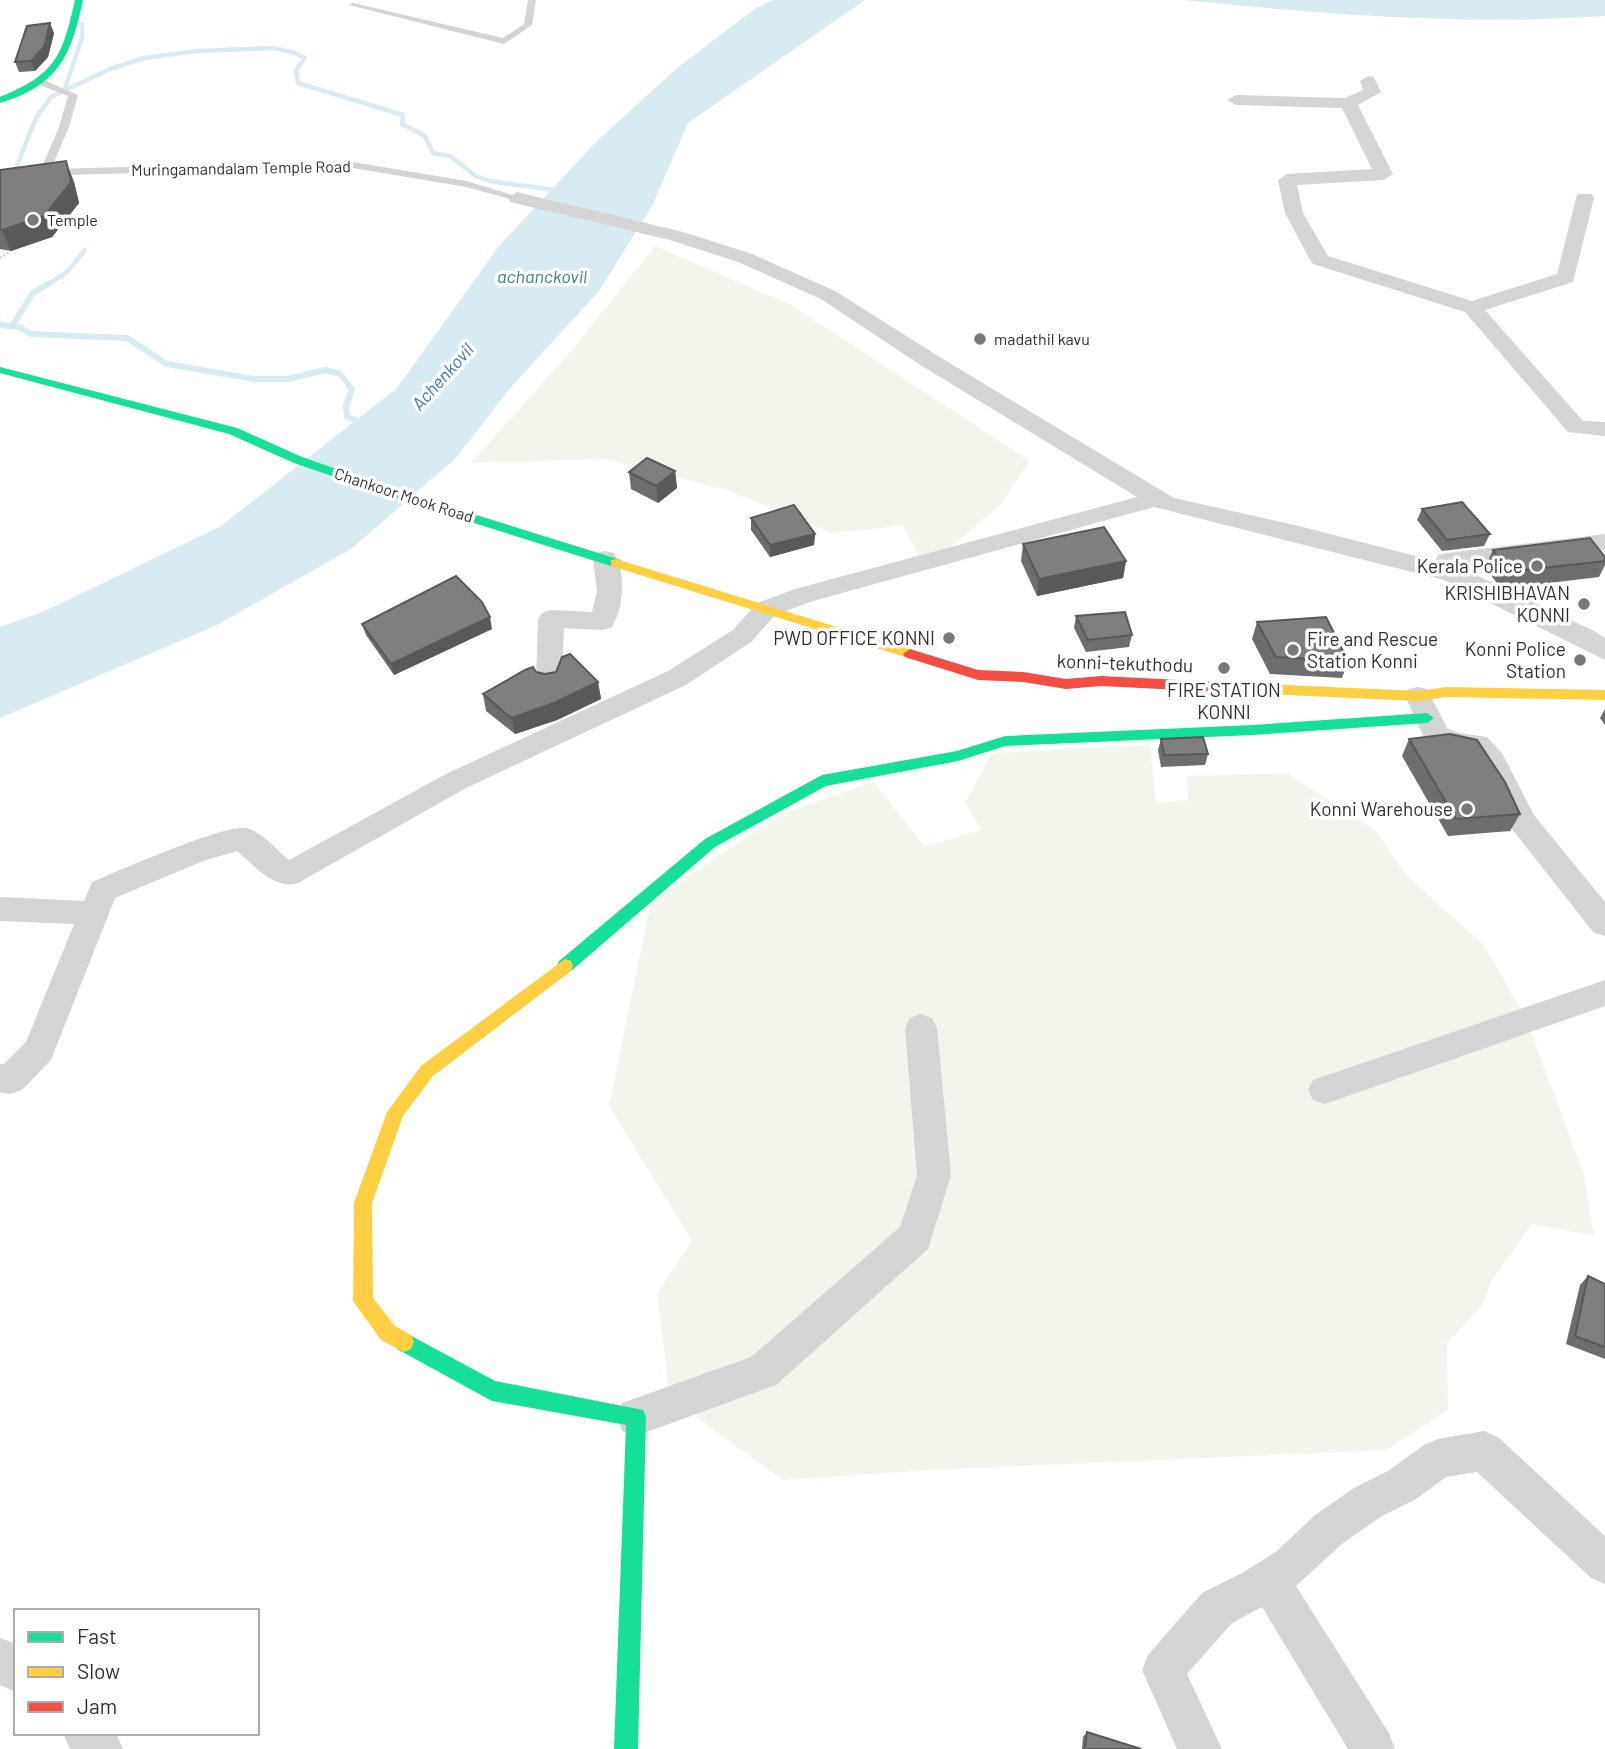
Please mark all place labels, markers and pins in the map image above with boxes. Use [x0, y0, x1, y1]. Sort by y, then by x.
place label: Temple [47, 210, 98, 229]
marker: Temple [25, 212, 41, 228]
place label: madathil kavu [994, 329, 1090, 348]
marker: madathil kavu [972, 331, 988, 347]
place label: Kerala Police [1417, 554, 1523, 577]
marker: Kerala Police [1529, 558, 1545, 574]
place label: KRISHIBHAVAN KONNI [1445, 581, 1570, 626]
marker: KRISHIBHAVAN KONNI [1576, 596, 1592, 612]
place label: PWD OFFICE KONNI [773, 626, 935, 649]
place label: Fire and Rescue Station Konni [1307, 627, 1438, 672]
marker: PWD OFFICE KONNI [941, 630, 957, 646]
place label: Konni Police Station [1465, 637, 1566, 682]
marker: Fire and Rescue Station Konni [1285, 642, 1301, 658]
marker: Konni Police Station [1572, 652, 1588, 668]
marker: FIRE STATION KONNI [1216, 660, 1232, 676]
place label: FIRE STATION KONNI [1167, 678, 1281, 723]
place label: Konni Warehouse [1310, 797, 1453, 820]
marker: Konni Warehouse [1459, 801, 1475, 817]

